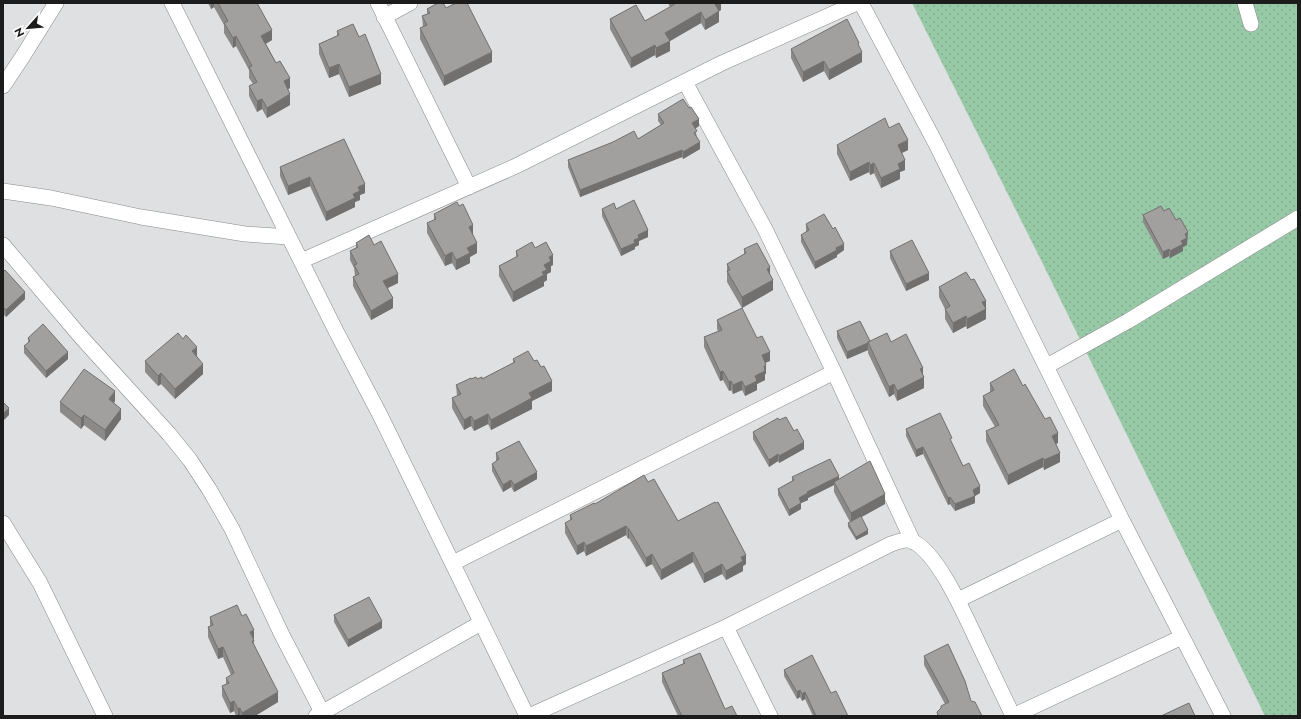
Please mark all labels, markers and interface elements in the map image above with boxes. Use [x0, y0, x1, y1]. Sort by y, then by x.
north arrow [8, 8, 48, 48]
text: N [10, 25, 28, 40]

